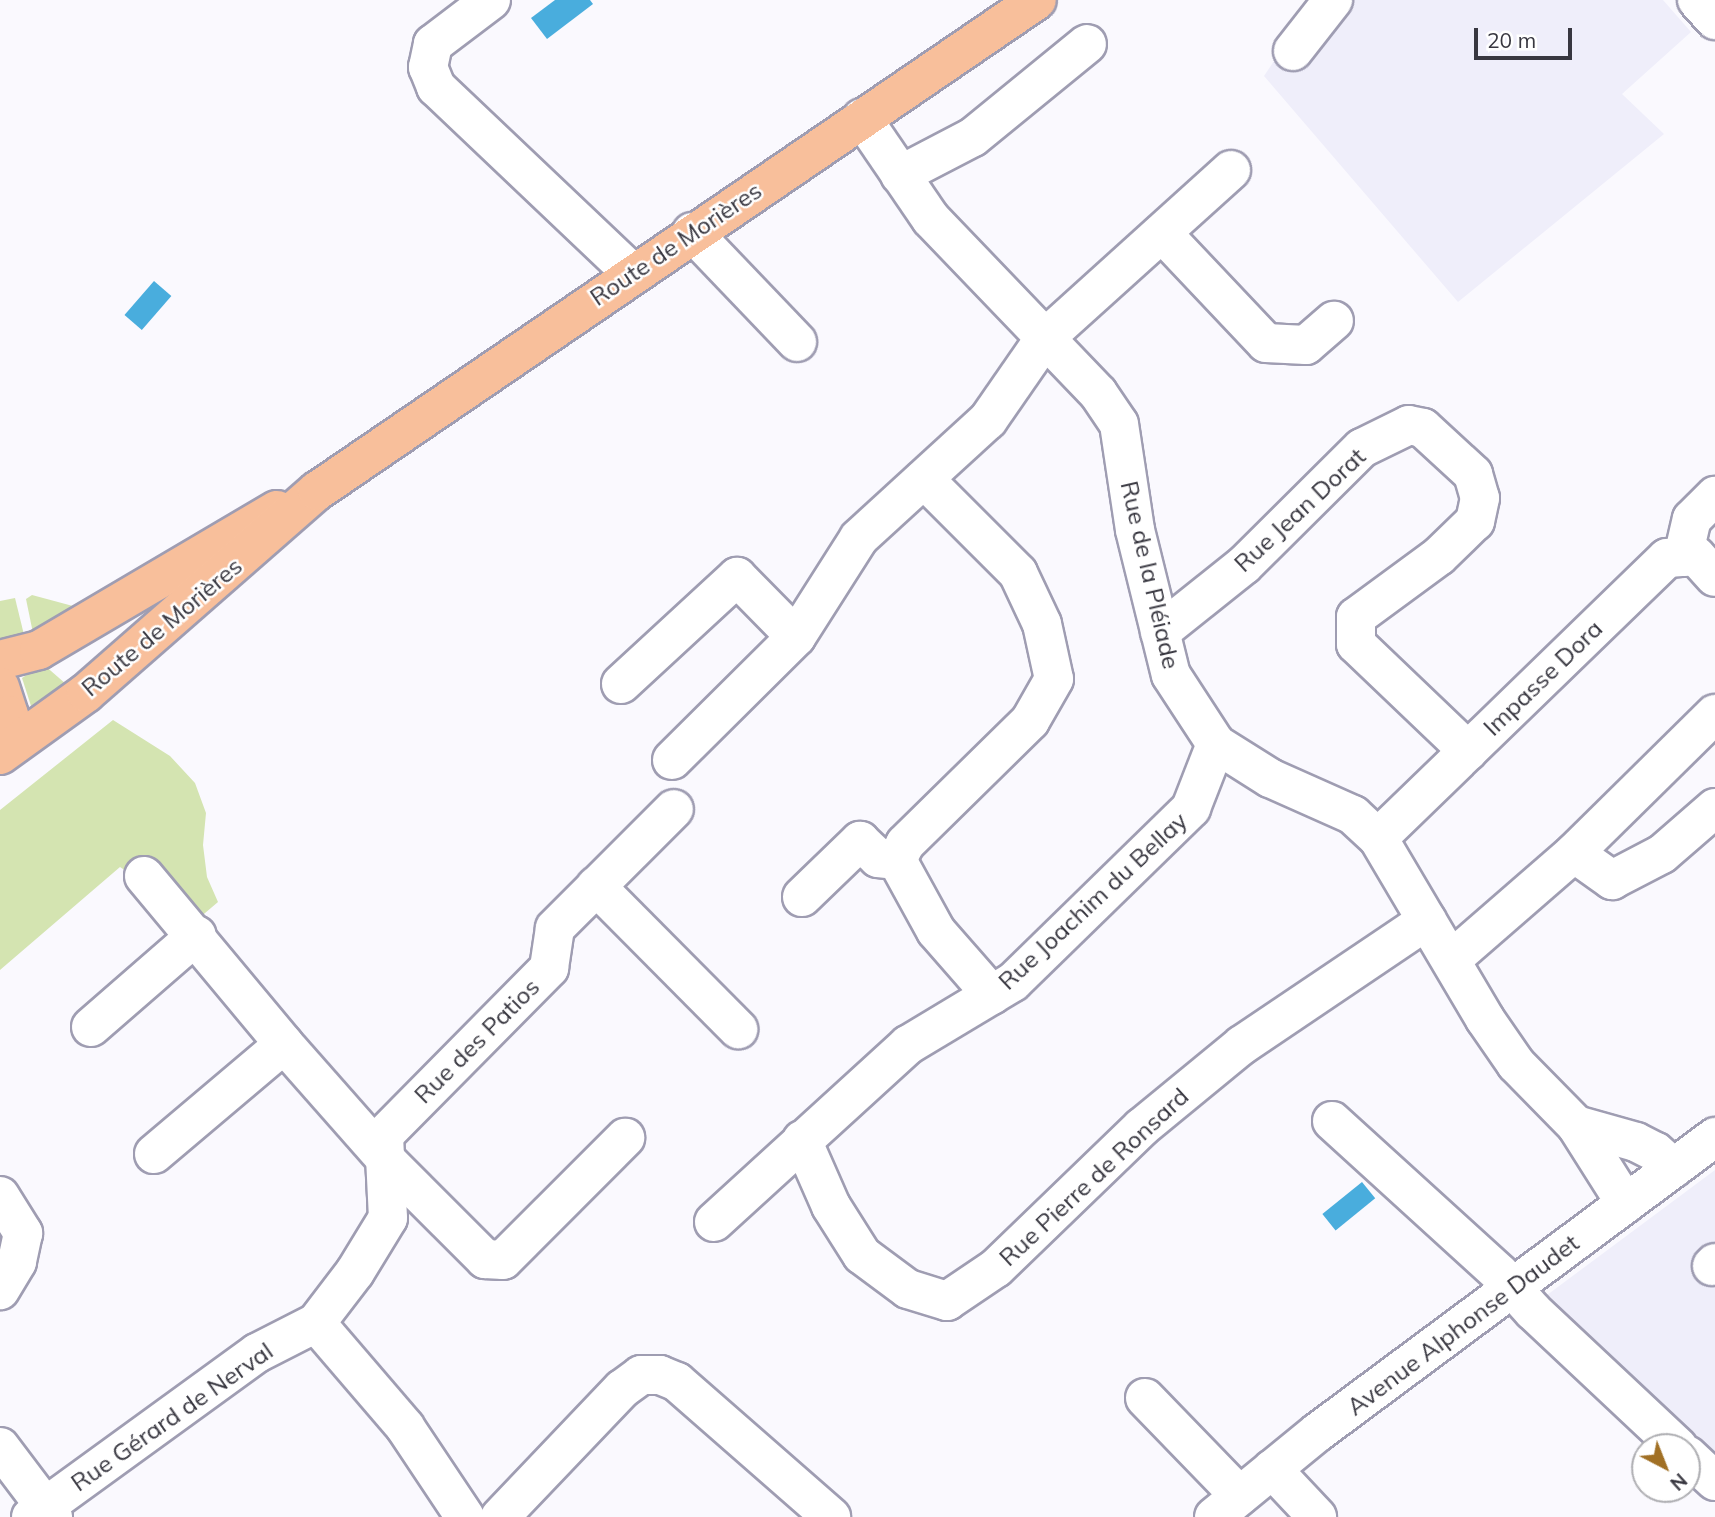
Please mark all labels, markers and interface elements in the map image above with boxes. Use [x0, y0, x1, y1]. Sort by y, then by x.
scale bar [1477, 14, 1575, 58]
text: 20 m [1487, 27, 1536, 53]
street label: Route de Morières [585, 176, 767, 312]
street label: Rue Jean Dorat [1229, 442, 1371, 578]
street label: Rue de la Pléiade [1114, 478, 1186, 672]
street label: Route de Morières [76, 552, 248, 702]
street label: Impasse Dora [1478, 614, 1608, 742]
street label: Rue Joachim du Bellay [993, 806, 1193, 996]
street label: Rue des Patios [409, 973, 545, 1109]
street label: Rue Pierre de Ronsard [994, 1082, 1194, 1272]
street label: Avenue Alphonse Daudet [1341, 1228, 1585, 1422]
street label: Rue Gérard de Nerval [66, 1337, 278, 1497]
north arrow [1631, 1433, 1701, 1503]
text: N [1665, 1468, 1692, 1496]

